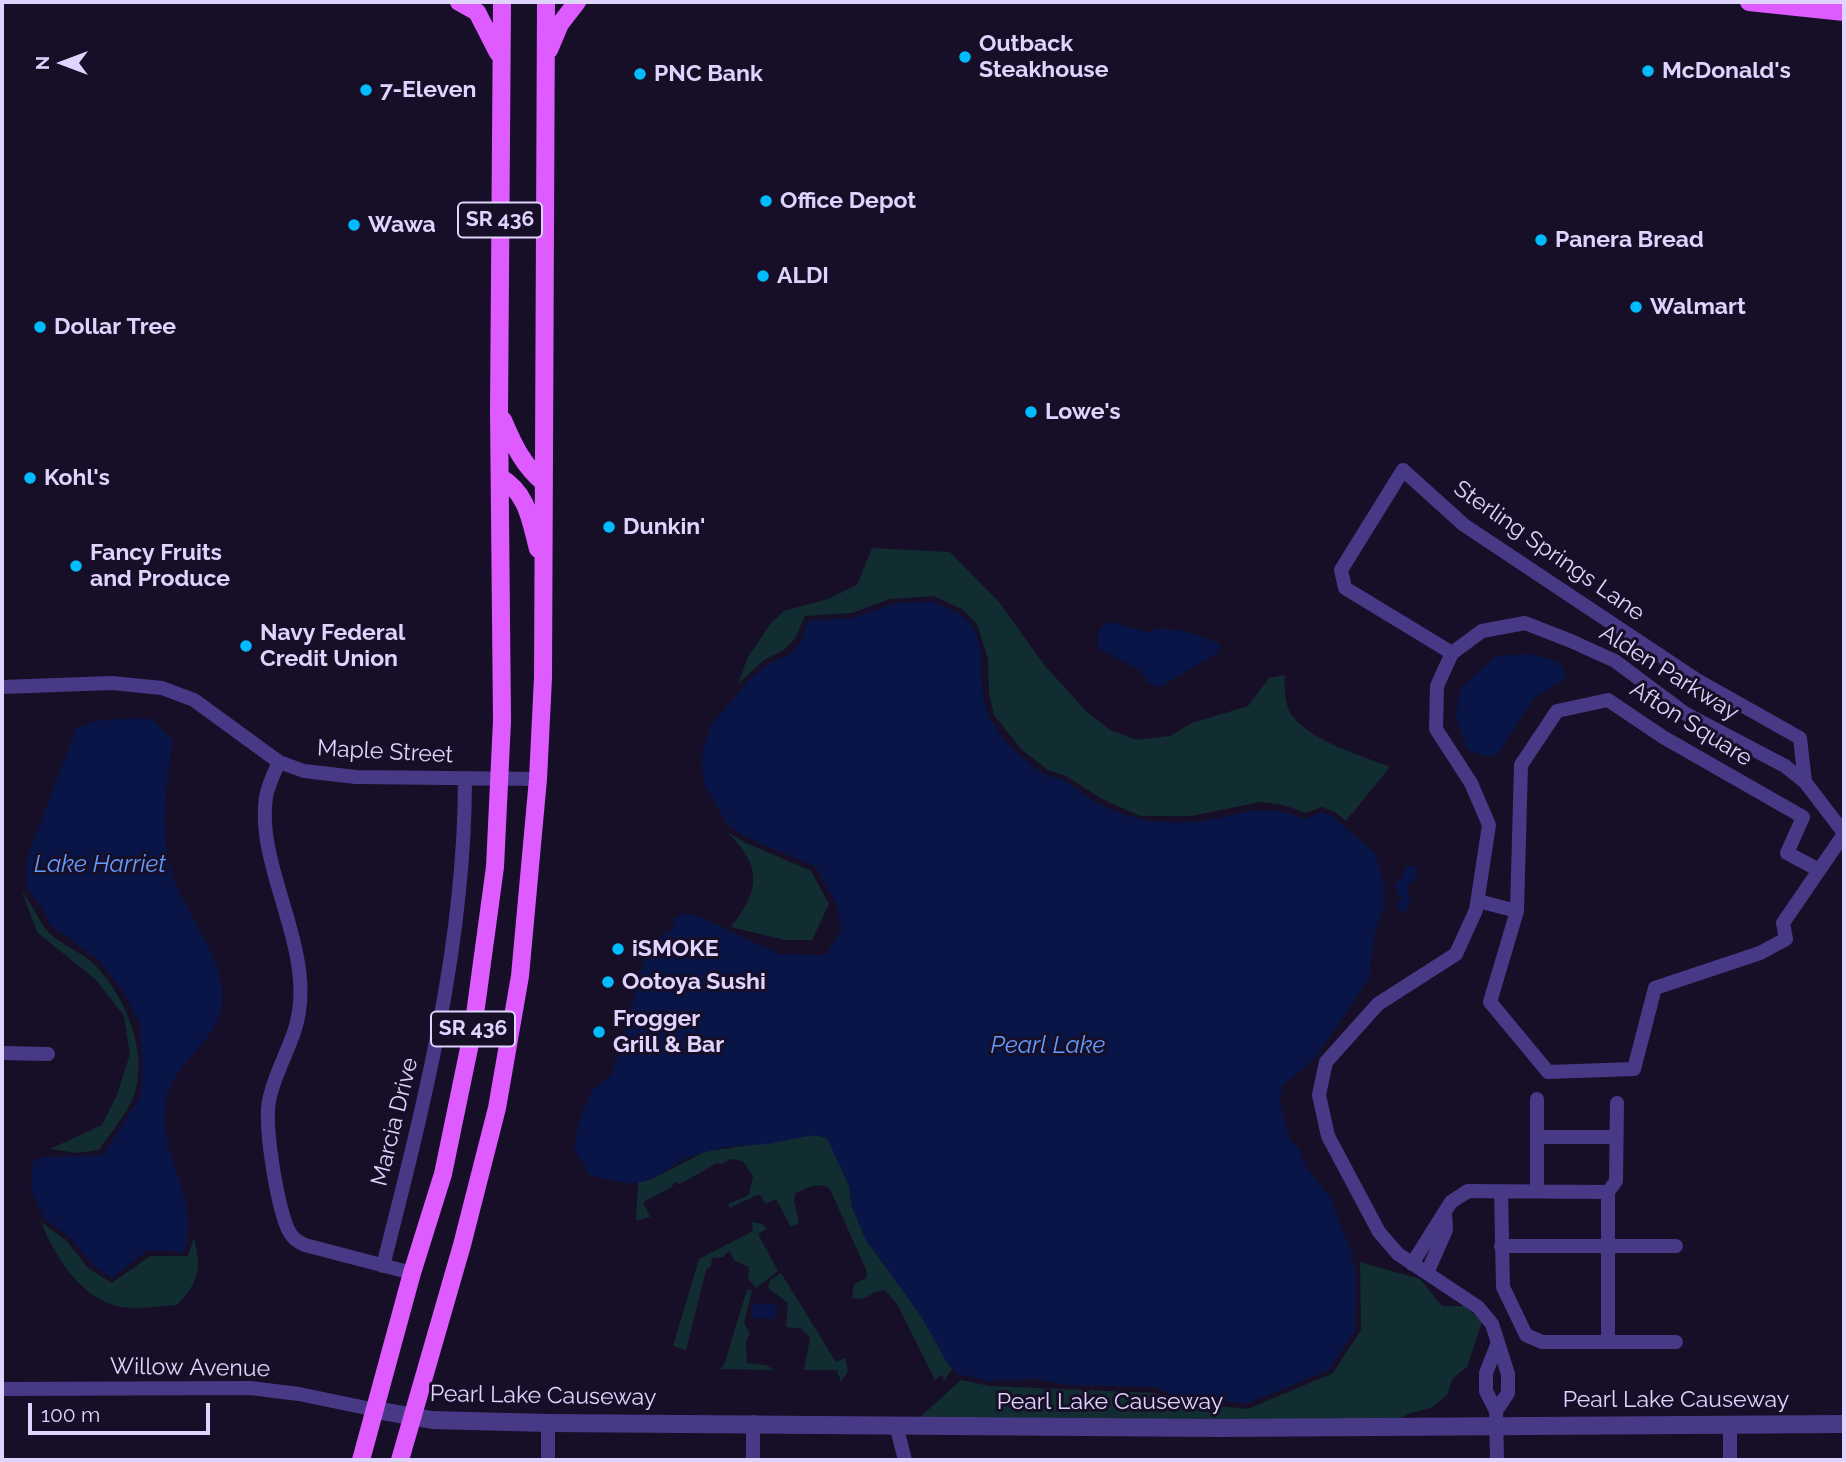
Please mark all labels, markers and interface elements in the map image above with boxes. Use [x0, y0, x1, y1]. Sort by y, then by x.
north arrow [28, 28, 98, 98]
place label: Outback Steakhouse [979, 30, 1108, 84]
marker: Outback Steakhouse [957, 49, 973, 65]
text: N [31, 56, 53, 70]
place label: McDonald's [1662, 57, 1791, 85]
place label: PNC Bank [654, 60, 763, 88]
marker: McDonald's [1640, 63, 1656, 79]
marker: PNC Bank [632, 66, 648, 82]
place label: 7-Eleven [380, 76, 476, 104]
marker: 7-Eleven [358, 82, 374, 98]
place label: Office Depot [780, 187, 916, 215]
marker: Office Depot [758, 193, 774, 209]
road number: SR 436 [458, 202, 542, 238]
place label: Wawa [368, 211, 436, 239]
marker: Wawa [346, 217, 362, 233]
place label: Panera Bread [1555, 226, 1704, 254]
marker: Panera Bread [1533, 232, 1549, 248]
place label: ALDI [777, 262, 829, 290]
marker: ALDI [755, 268, 771, 284]
place label: Walmart [1650, 293, 1746, 321]
marker: Walmart [1628, 299, 1644, 315]
place label: Dollar Tree [54, 313, 176, 341]
marker: Dollar Tree [32, 319, 48, 335]
place label: Lowe's [1045, 398, 1121, 426]
marker: Lowe's [1023, 404, 1039, 420]
place label: Kohl's [44, 464, 110, 492]
marker: Kohl's [22, 470, 38, 486]
street label: Sterling Springs Lane [1448, 475, 1650, 627]
place label: Dunkin' [623, 513, 705, 541]
marker: Dunkin' [601, 519, 617, 535]
place label: Fancy Fruits and Produce [90, 539, 230, 593]
marker: Fancy Fruits and Produce [68, 558, 84, 574]
place label: Navy Federal Credit Union [260, 619, 405, 673]
street label: Alden Parkway [1594, 619, 1744, 727]
marker: Navy Federal Credit Union [238, 638, 254, 654]
street label: Afton Square [1625, 676, 1757, 772]
street label: Maple Street [316, 735, 454, 769]
water label: Lake Harriet [34, 851, 166, 879]
place label: iSMOKE [632, 935, 718, 963]
marker: iSMOKE [610, 941, 626, 957]
place label: Ootoya Sushi [622, 968, 766, 996]
marker: Ootoya Sushi [600, 974, 616, 990]
place label: Frogger Grill & Bar [613, 1005, 724, 1059]
road number: SR 436 [431, 1012, 515, 1046]
marker: Frogger Grill & Bar [591, 1024, 607, 1040]
water label: Pearl Lake [991, 1032, 1105, 1060]
street label: Marcia Drive [366, 1055, 424, 1189]
street label: Willow Avenue [110, 1353, 270, 1383]
street label: Pearl Lake Causeway [430, 1380, 656, 1412]
street label: Pearl Lake Causeway [1563, 1386, 1789, 1414]
scale bar [32, 1388, 214, 1432]
street label: Pearl Lake Causeway [997, 1388, 1223, 1416]
text: 100 m [41, 1402, 100, 1427]

